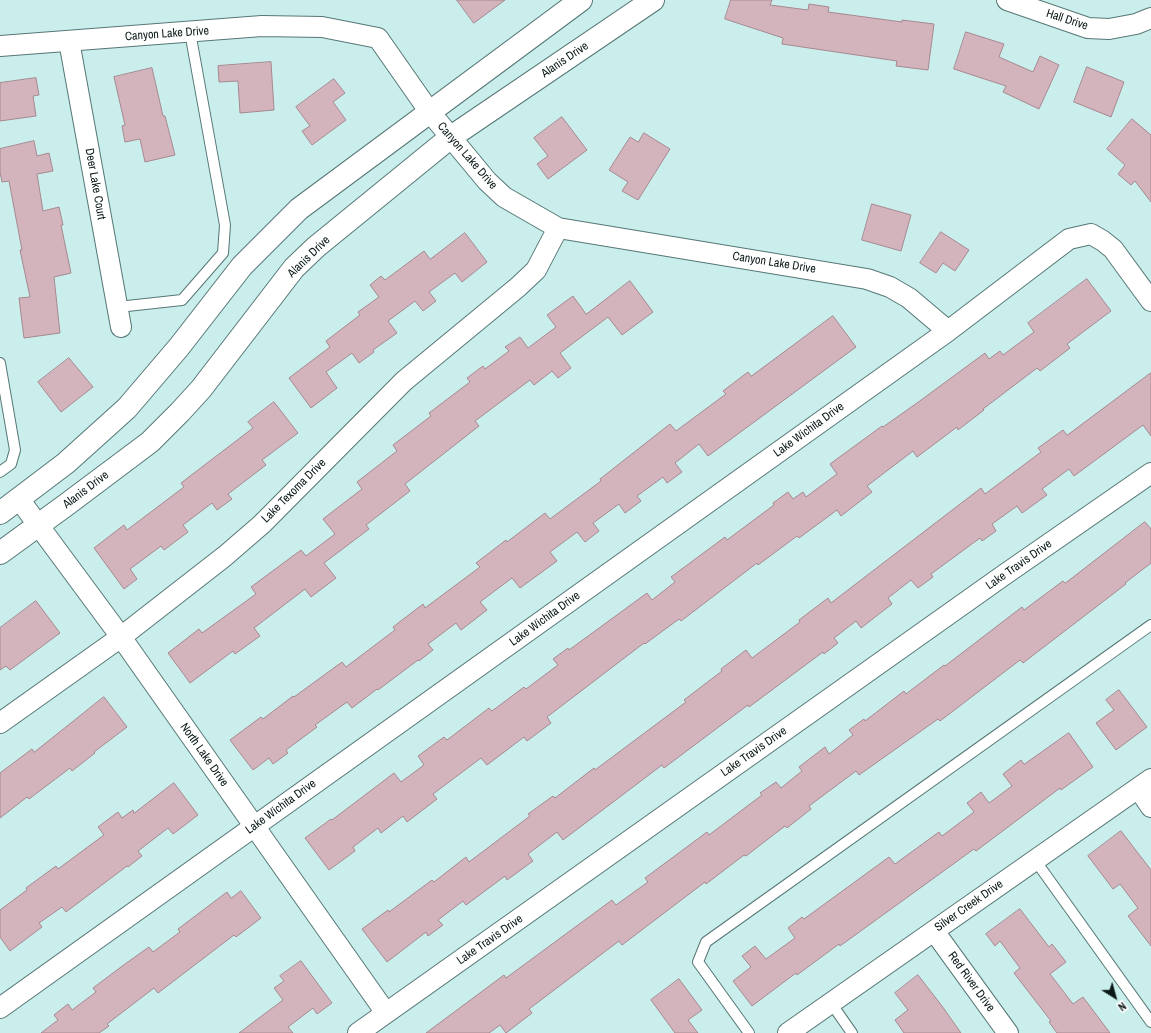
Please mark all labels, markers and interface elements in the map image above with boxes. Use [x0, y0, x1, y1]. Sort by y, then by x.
street label: Hall Drive [1044, 6, 1090, 34]
street label: Canyon Lake Drive [124, 24, 210, 44]
street label: Alanis Drive [539, 39, 591, 81]
street label: Canyon Lake Drive [434, 119, 500, 193]
street label: Deer Lake Court [82, 147, 108, 221]
street label: Alanis Drive [285, 233, 333, 281]
street label: Canyon Lake Drive [731, 249, 817, 277]
street label: Lake Wichita Drive [771, 400, 847, 460]
street label: Lake Texoma Drive [259, 456, 329, 526]
street label: Alanis Drive [60, 468, 112, 512]
street label: Lake Travis Drive [983, 537, 1055, 593]
street label: Lake Wichita Drive [507, 589, 583, 649]
street label: North Lake Drive [177, 720, 231, 790]
street label: Lake Travis Drive [718, 724, 790, 780]
street label: Lake Wichita Drive [243, 777, 319, 837]
street label: Silver Creek Drive [932, 877, 1006, 935]
street label: Lake Travis Drive [454, 912, 526, 968]
street label: Red River Drive [944, 949, 998, 1015]
north arrow [1095, 977, 1135, 1017]
text: N [1115, 999, 1129, 1014]

